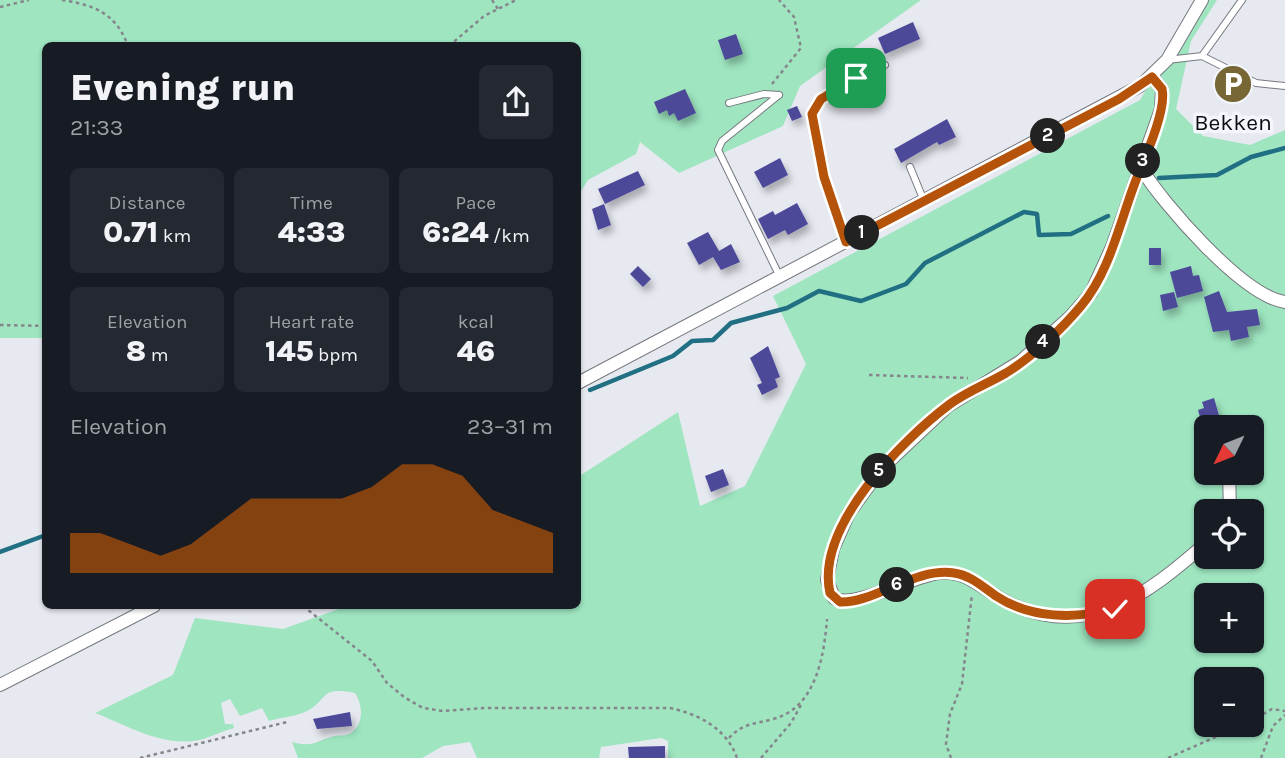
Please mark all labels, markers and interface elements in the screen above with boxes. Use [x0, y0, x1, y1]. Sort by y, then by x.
pin [826, 48, 886, 108]
icon: arrive [837, 59, 875, 97]
parking icon: Bekken [1212, 63, 1254, 105]
text: Evening run [70, 65, 295, 110]
button: share [479, 65, 553, 139]
place label: Bekken [1194, 109, 1272, 136]
text: 21:33 [70, 114, 123, 141]
pin: 2 [1030, 118, 1066, 154]
text: 2 [1042, 124, 1053, 146]
pin: 3 [1126, 144, 1160, 178]
text: 3 [1137, 149, 1148, 171]
text: Distance [109, 192, 186, 214]
text: Time [290, 192, 333, 214]
text: Pace [456, 192, 496, 214]
text: 0.71 [103, 214, 158, 250]
text: 4:33 [278, 214, 345, 250]
text: 6:24 [422, 214, 489, 250]
pin: 1 [844, 216, 880, 250]
text: 1 [858, 221, 865, 243]
text: km [158, 225, 191, 247]
text: /km [489, 225, 530, 247]
text: Elevation [107, 311, 187, 333]
text: Heart rate [269, 311, 354, 333]
text: kcal [458, 311, 494, 333]
pin: 4 [1026, 324, 1060, 360]
text: 4 [1037, 330, 1048, 352]
text: 8 [126, 333, 146, 369]
text: 145 [265, 333, 313, 369]
text: 46 [457, 333, 495, 369]
text: m [146, 344, 169, 366]
text: bpm [313, 344, 358, 366]
text: Elevation [70, 413, 167, 440]
text: 23–31 m [467, 413, 553, 440]
north arrow [1194, 415, 1264, 485]
map controls [1194, 415, 1264, 737]
pin: 5 [862, 454, 896, 489]
text: 5 [873, 459, 884, 481]
button: locate [1194, 499, 1264, 569]
pin: 6 [880, 568, 914, 602]
text: 6 [891, 573, 902, 595]
pin [1085, 579, 1145, 639]
button: + [1194, 583, 1264, 653]
icon: check [1096, 590, 1134, 628]
button: − [1194, 667, 1264, 737]

